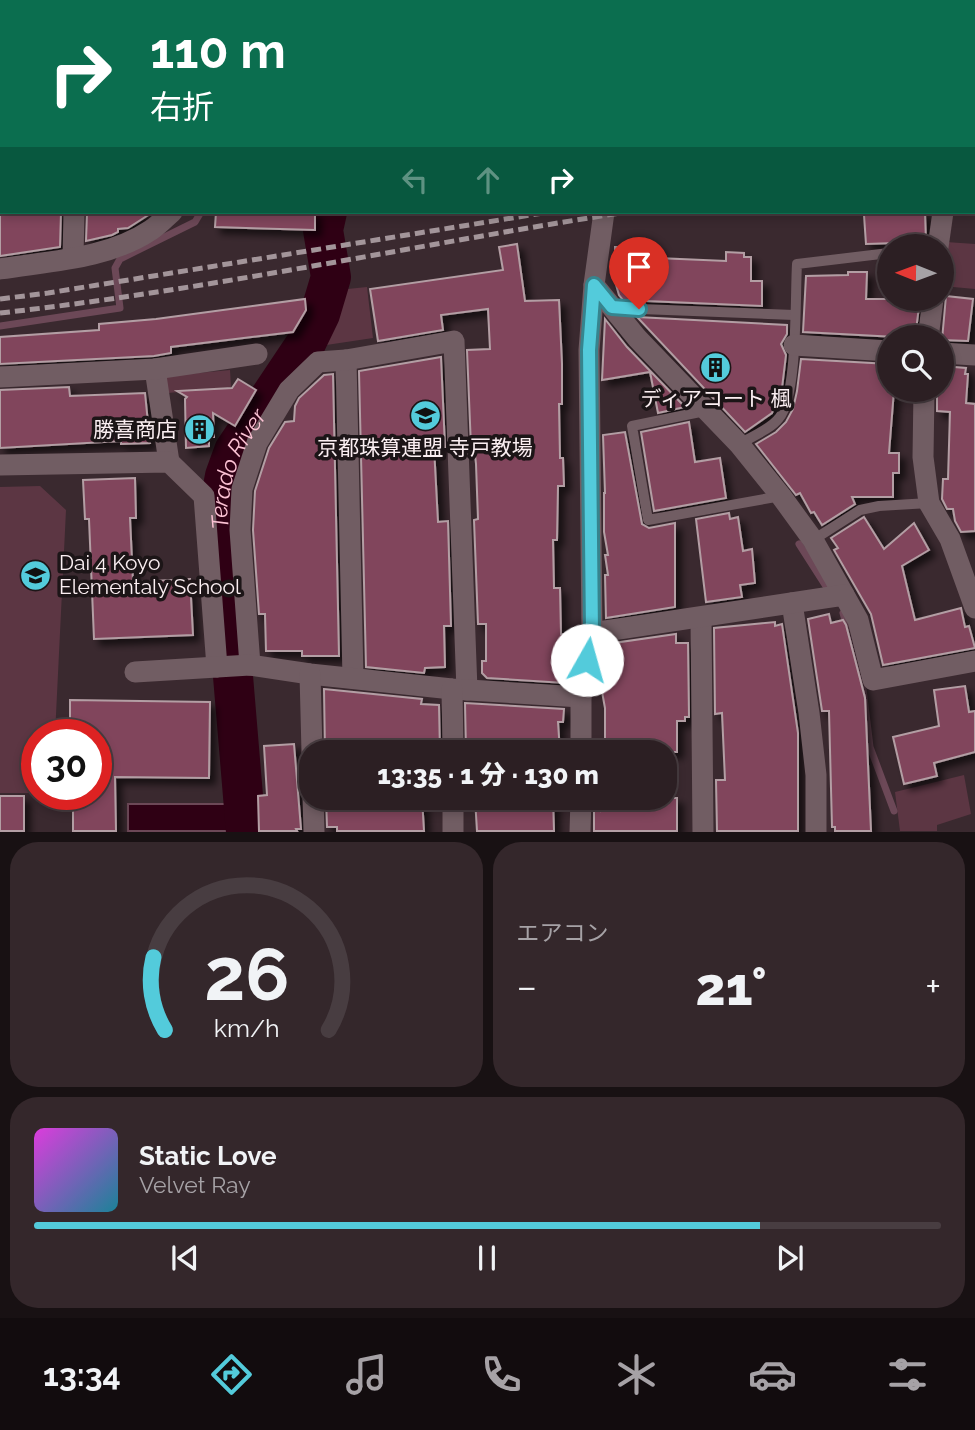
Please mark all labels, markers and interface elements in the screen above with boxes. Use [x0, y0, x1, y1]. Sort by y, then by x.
text: 110 m [150, 22, 286, 79]
icon: right [35, 28, 126, 119]
text: 右折 [150, 88, 214, 125]
icon: left [396, 161, 434, 199]
icon: ahead [469, 161, 507, 199]
icon: right [542, 161, 580, 199]
north arrow [877, 234, 954, 312]
map controls [877, 234, 954, 402]
pin [609, 237, 669, 309]
icon: arrive [620, 248, 658, 286]
button: search [877, 325, 954, 402]
building icon: ディアコート 楓 [699, 350, 733, 384]
place label: ディアコート 楓 [641, 386, 791, 411]
school or university icon: 京都珠算連盟 寺戸教場 [408, 399, 442, 433]
water label: Terado River [205, 403, 272, 530]
building icon: 勝喜商店 [183, 413, 217, 447]
place label: 勝喜商店 [93, 417, 177, 442]
place label: 京都珠算連盟 寺戸教場 [317, 435, 533, 460]
place label: Dai 4 Koyo Elementaly School [59, 550, 241, 599]
school or university icon: Dai 4 Koyo Elementaly School [19, 558, 53, 592]
position arrow [550, 623, 624, 697]
speed limit sign: 30 [21, 719, 112, 810]
text: 13:35 · 1 分 · 130 m [377, 760, 599, 790]
text: エアコン [517, 919, 609, 946]
text: 26 [204, 933, 289, 1018]
text: 21° [696, 956, 767, 1017]
text: − [517, 964, 537, 1009]
text: + [925, 964, 941, 1009]
text: km/h [213, 1013, 279, 1043]
text: Static Love [139, 1141, 277, 1171]
text: Velvet Ray [139, 1171, 251, 1198]
icon: previous [166, 1239, 204, 1277]
icon: pause [468, 1239, 506, 1277]
icon: next [771, 1239, 809, 1277]
icon: directions [207, 1350, 256, 1399]
icon: music [342, 1350, 391, 1399]
icon: phone [477, 1350, 526, 1399]
icon: climate [612, 1350, 661, 1399]
icon: car [748, 1350, 797, 1399]
icon: filters [883, 1350, 932, 1399]
text: 13:34 [43, 1356, 121, 1393]

